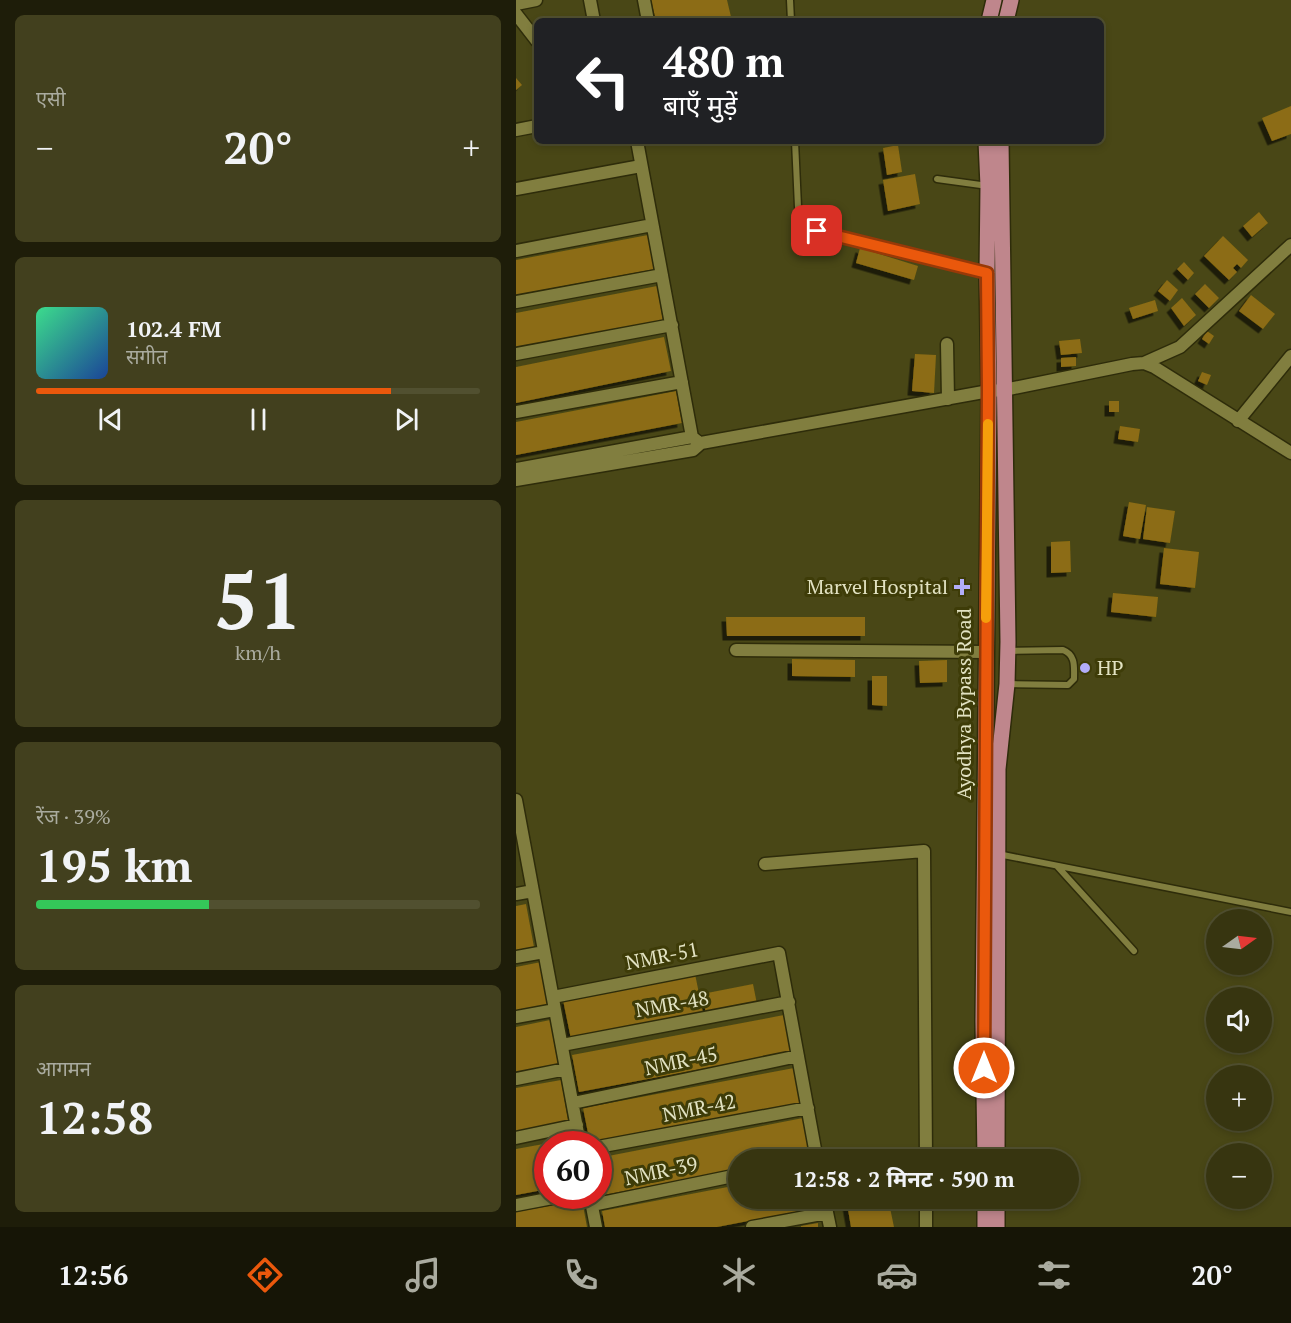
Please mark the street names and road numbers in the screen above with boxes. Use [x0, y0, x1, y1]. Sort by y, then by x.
street label: Ayodhya Bypass Road [950, 608, 977, 800]
street label: NMR-51 [623, 935, 701, 976]
street label: NMR-48 [633, 984, 711, 1023]
street label: NMR-45 [642, 1040, 720, 1081]
street label: NMR-42 [660, 1087, 738, 1128]
street label: NMR-39 [622, 1150, 700, 1191]

